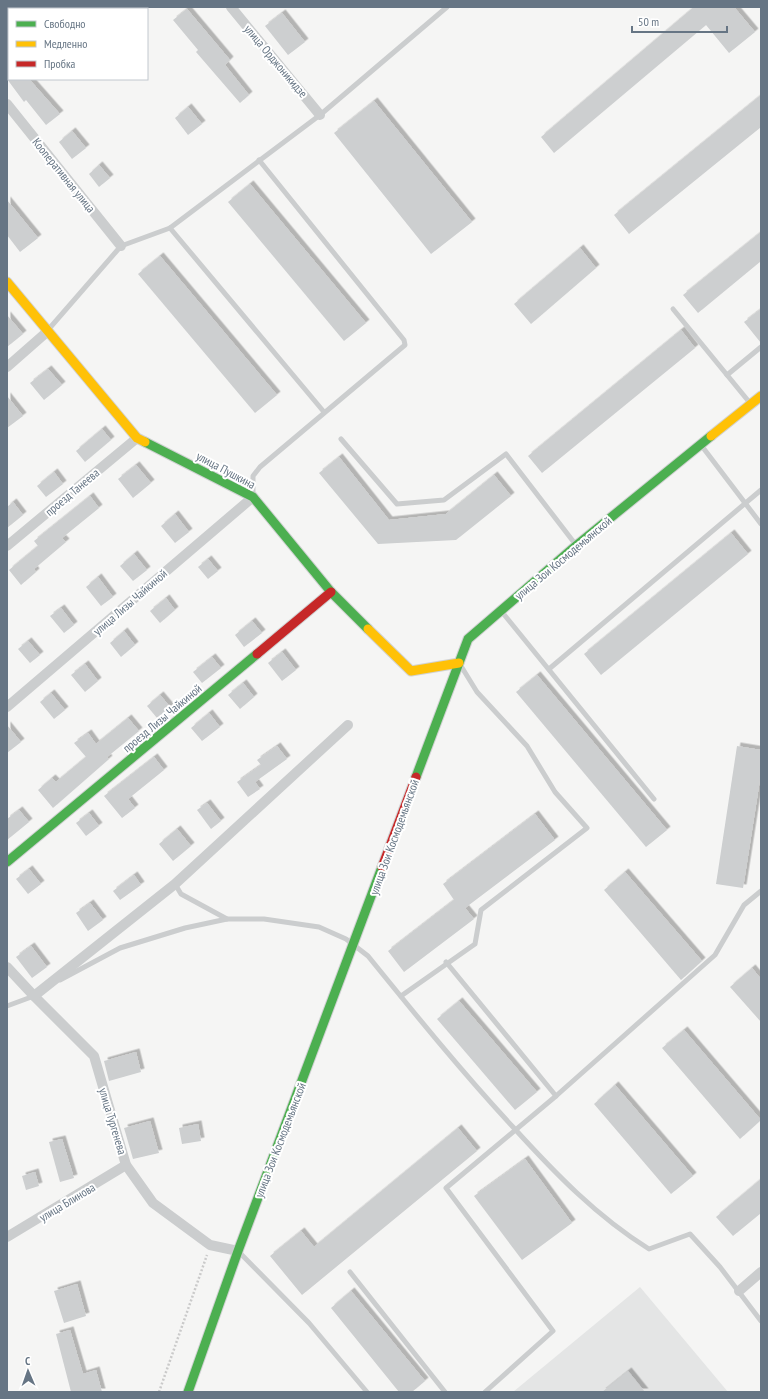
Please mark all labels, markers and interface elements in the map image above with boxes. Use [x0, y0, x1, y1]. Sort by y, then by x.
legend [8, 8, 148, 80]
scale bar [632, 8, 727, 34]
text: 50 m [638, 14, 659, 29]
text: Свободно [44, 16, 86, 31]
street label: улица Орджоникидзе [241, 21, 311, 101]
text: Медленно [44, 36, 87, 51]
text: Пробка [44, 56, 76, 71]
street label: Кооперативная улица [29, 135, 99, 215]
street label: улица Пушкина [194, 448, 258, 492]
street label: проезд Танеева [42, 465, 102, 519]
street label: улица Зои Космодемьянской [512, 513, 614, 603]
street label: улица Лизы Чайкиной [90, 566, 170, 638]
street label: проезд Лизы Чайкиной [119, 681, 205, 755]
street label: улица Зои Космодемьянской [366, 777, 422, 897]
street label: улица Зои Космодемьянской [251, 1080, 309, 1200]
street label: улица Тургенева [96, 1086, 130, 1156]
street label: улица Блинова [36, 1179, 98, 1225]
north arrow [8, 1351, 48, 1391]
text: С [25, 1354, 30, 1368]

